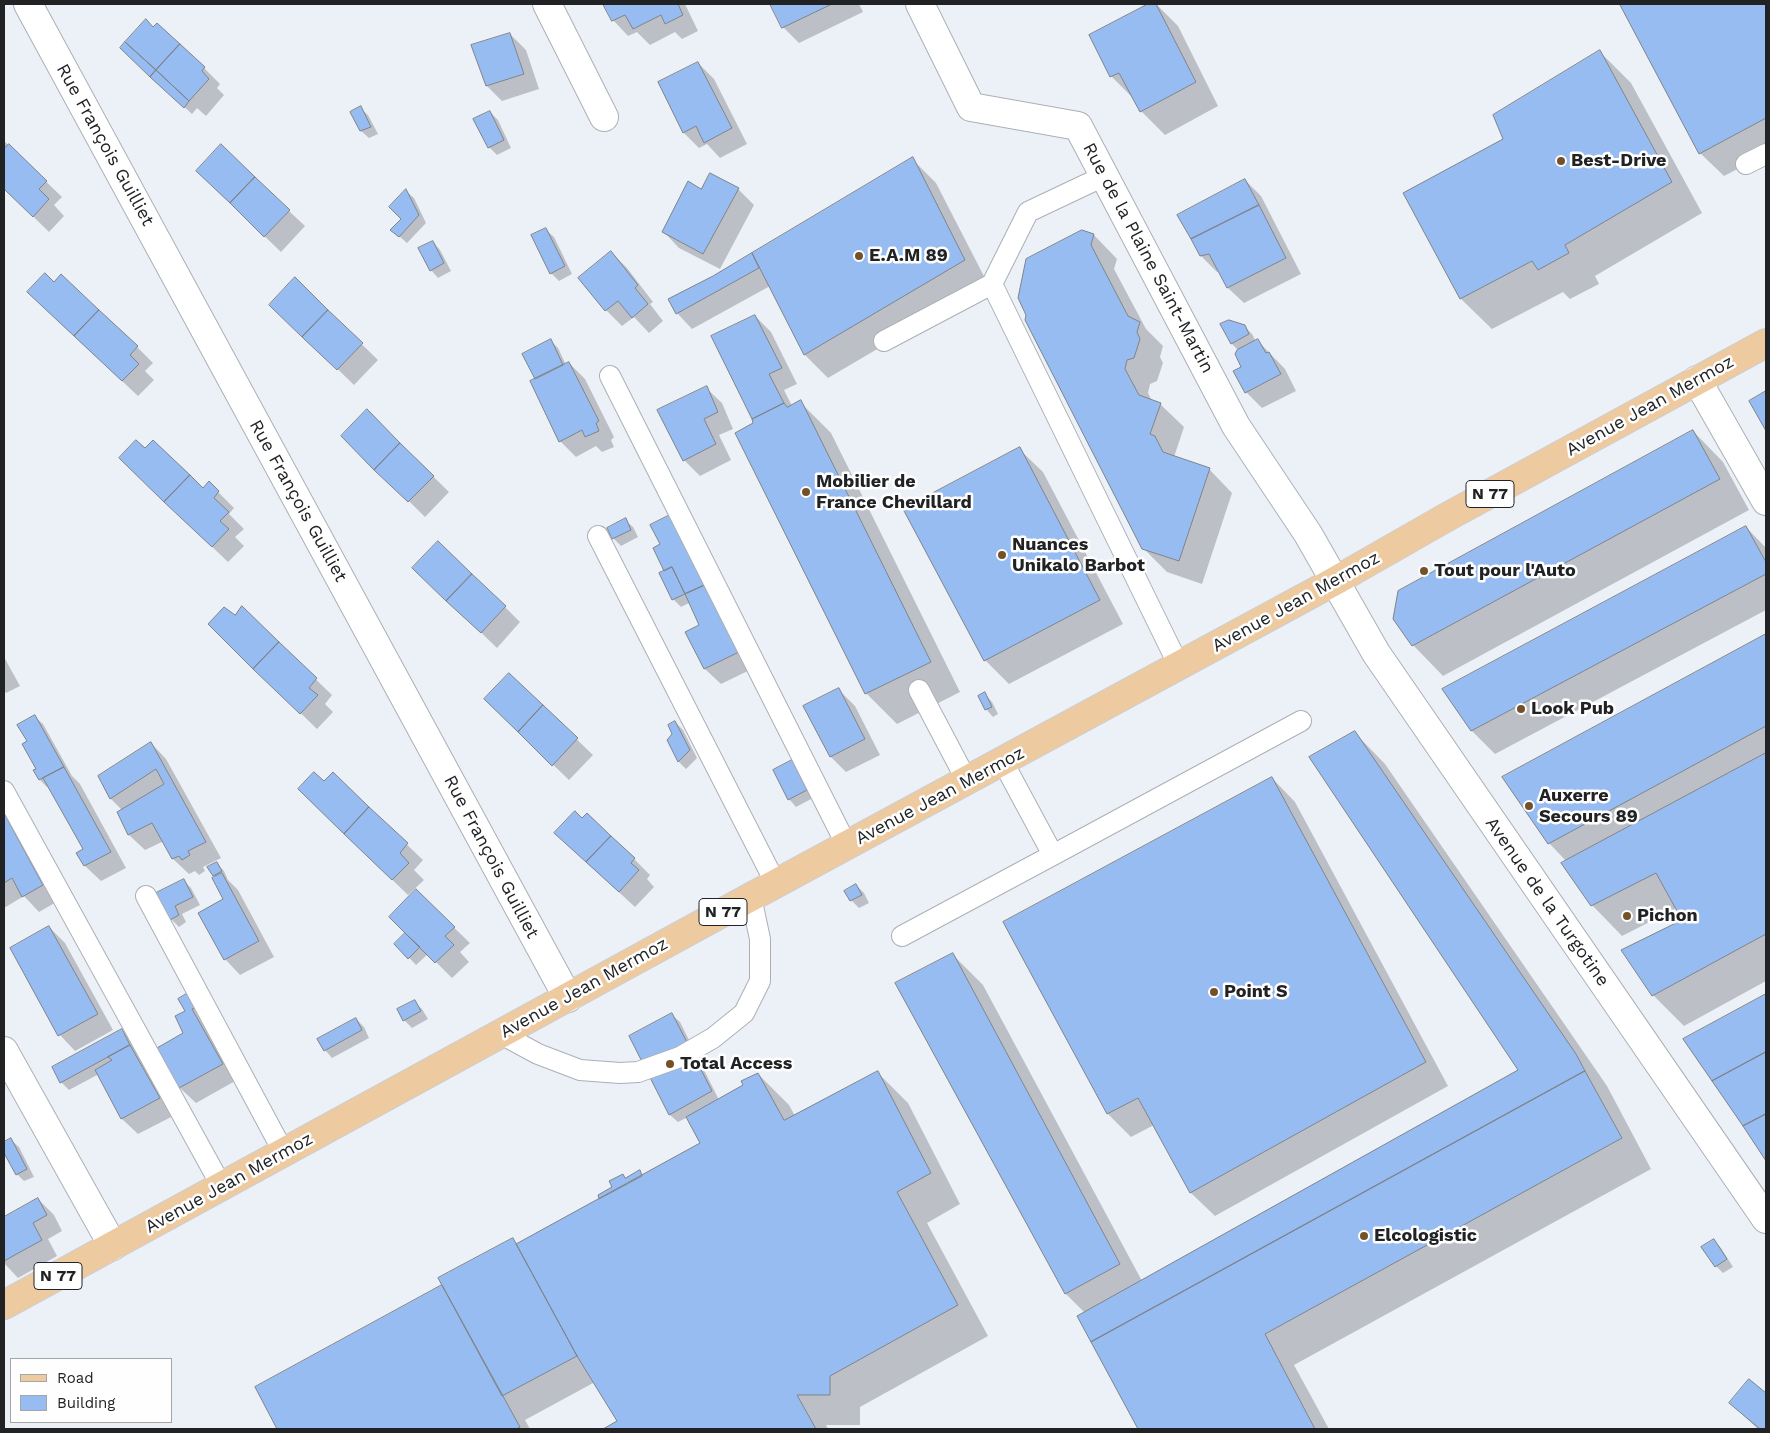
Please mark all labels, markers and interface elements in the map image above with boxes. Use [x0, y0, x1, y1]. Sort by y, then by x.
street label: Rue François Guilliet [51, 60, 159, 230]
street label: Rue de la Plaine Saint-Martin [1078, 139, 1218, 377]
place label: Best-Drive [1571, 150, 1667, 172]
marker: Best-Drive [1555, 155, 1567, 167]
place label: E.A.M 89 [869, 245, 948, 267]
marker: E.A.M 89 [853, 250, 865, 262]
street label: Avenue Jean Mermoz [1563, 351, 1737, 461]
street label: Rue François Guilliet [244, 416, 352, 586]
place label: Mobilier de France Chevillard [816, 471, 972, 514]
road number: N 77 [1466, 480, 1514, 508]
marker: Mobilier de France Chevillard [800, 486, 812, 498]
place label: Nuances Unikalo Barbot [1012, 534, 1145, 576]
street label: Avenue Jean Mermoz [1209, 547, 1383, 657]
marker: Nuances Unikalo Barbot [996, 549, 1008, 561]
place label: Tout pour l'Auto [1434, 560, 1576, 582]
marker: Tout pour l'Auto [1418, 565, 1430, 577]
place label: Look Pub [1531, 698, 1614, 720]
marker: Look Pub [1515, 703, 1527, 715]
street label: Avenue Jean Mermoz [852, 742, 1028, 850]
street label: Rue François Guilliet [439, 772, 543, 942]
place label: Auxerre Secours 89 [1539, 785, 1638, 828]
marker: Auxerre Secours 89 [1523, 800, 1535, 812]
street label: Avenue de la Turgotine [1480, 813, 1614, 991]
road number: N 77 [699, 899, 747, 926]
place label: Pichon [1637, 905, 1698, 927]
marker: Pichon [1621, 910, 1633, 922]
street label: Avenue Jean Mermoz [497, 933, 671, 1043]
place label: Point S [1224, 981, 1287, 1003]
marker: Point S [1208, 986, 1220, 998]
place label: Total Access [680, 1053, 792, 1075]
marker: Total Access [664, 1058, 676, 1070]
street label: Avenue Jean Mermoz [142, 1128, 316, 1238]
place label: Elcologistic [1374, 1225, 1477, 1247]
marker: Elcologistic [1358, 1230, 1370, 1242]
road number: N 77 [34, 1262, 82, 1290]
legend [10, 1358, 172, 1423]
text: Road [57, 1369, 94, 1387]
text: Building [57, 1394, 115, 1412]

